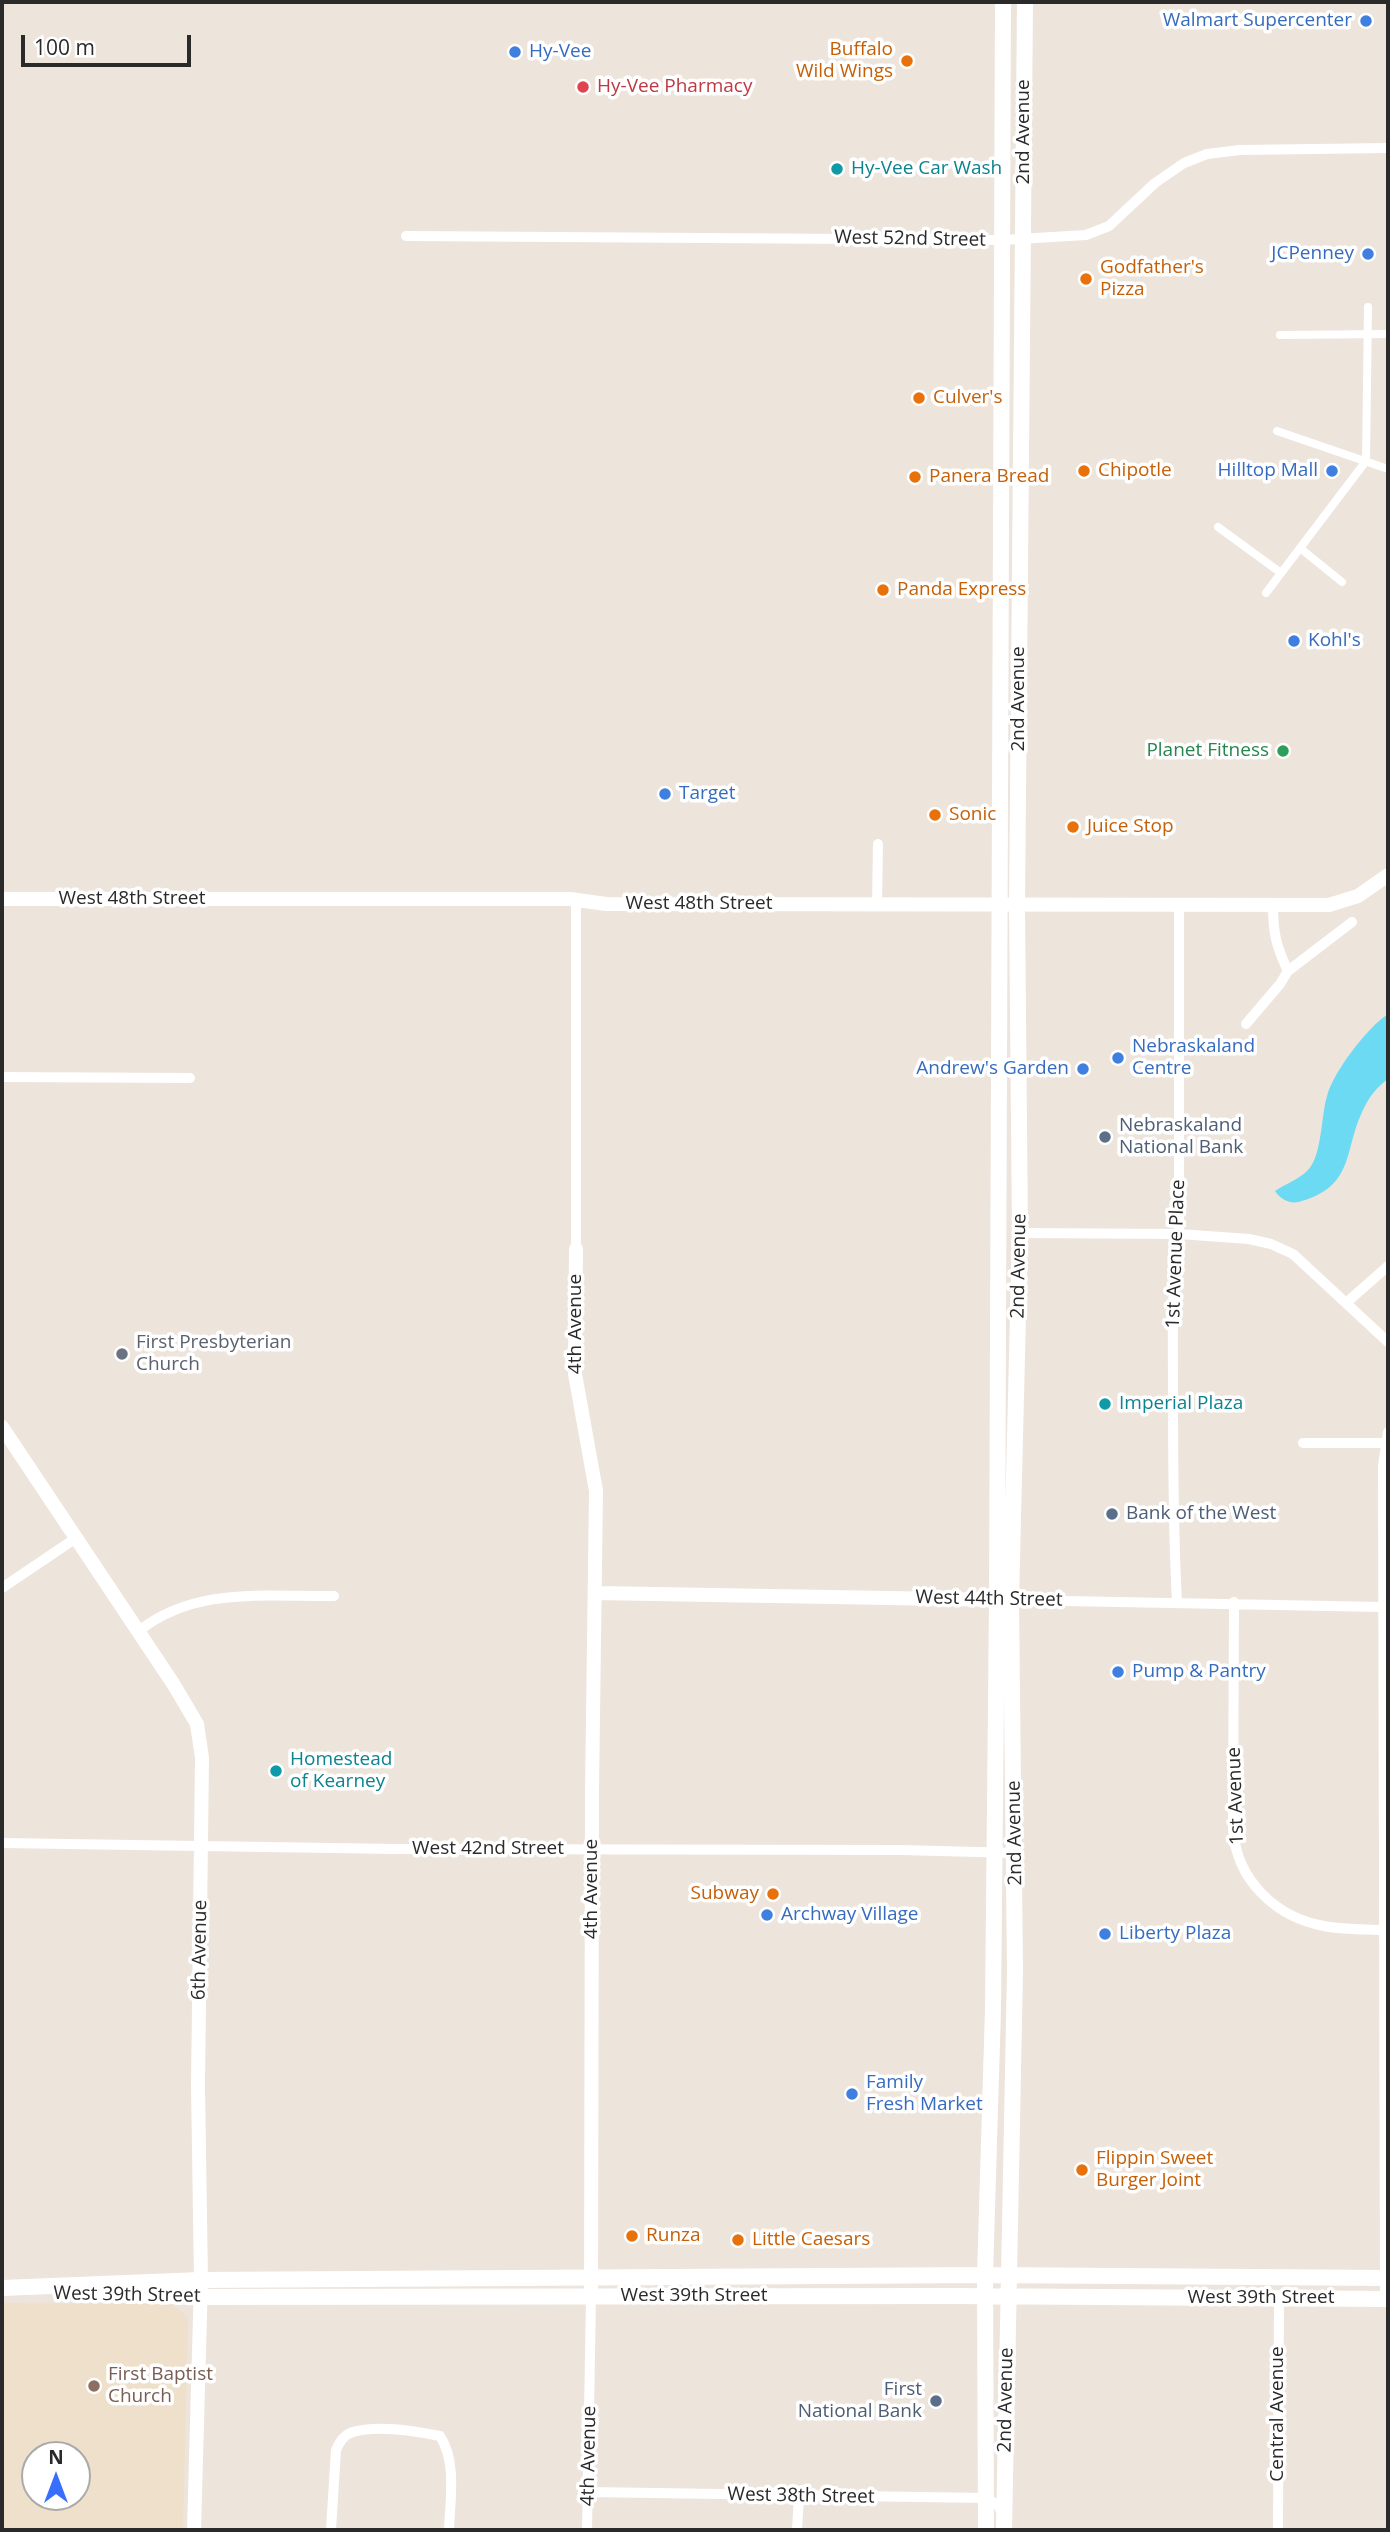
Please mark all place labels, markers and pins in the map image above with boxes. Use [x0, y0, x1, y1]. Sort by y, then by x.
place label: Walmart Supercenter [1163, 10, 1352, 32]
marker: Walmart Supercenter [1358, 13, 1374, 29]
place label: Buffalo Wild Wings [796, 39, 893, 83]
place label: Hy-Vee [529, 41, 591, 63]
marker: Hy-Vee [507, 44, 523, 60]
marker: Buffalo Wild Wings [899, 53, 915, 69]
place label: Hy-Vee Pharmacy [597, 76, 752, 98]
marker: Hy-Vee Pharmacy [575, 79, 591, 95]
place label: Hy-Vee Car Wash [851, 158, 1002, 180]
marker: Hy-Vee Car Wash [829, 161, 845, 177]
place label: JCPenney [1271, 243, 1354, 265]
marker: JCPenney [1360, 246, 1376, 262]
place label: Godfather's Pizza [1100, 257, 1204, 301]
marker: Godfather's Pizza [1078, 271, 1094, 287]
place label: Culver's [933, 387, 1003, 409]
marker: Culver's [911, 390, 927, 406]
place label: Chipotle [1098, 460, 1172, 482]
place label: Hilltop Mall [1218, 460, 1318, 482]
marker: Chipotle [1076, 463, 1092, 479]
marker: Hilltop Mall [1324, 463, 1340, 479]
place label: Panera Bread [929, 466, 1049, 488]
marker: Panera Bread [907, 469, 923, 485]
place label: Panda Express [897, 579, 1026, 601]
marker: Panda Express [875, 582, 891, 598]
place label: Kohl's [1308, 630, 1361, 652]
marker: Kohl's [1286, 633, 1302, 649]
place label: Planet Fitness [1146, 740, 1269, 762]
marker: Planet Fitness [1275, 743, 1291, 759]
place label: Target [679, 783, 736, 805]
marker: Target [657, 786, 673, 802]
place label: Sonic [949, 804, 996, 826]
marker: Sonic [927, 807, 943, 823]
place label: Juice Stop [1087, 816, 1174, 838]
marker: Juice Stop [1065, 819, 1081, 835]
place label: Nebraskaland Centre [1132, 1036, 1255, 1080]
marker: Nebraskaland Centre [1110, 1050, 1126, 1066]
place label: Andrew's Garden [916, 1058, 1069, 1080]
marker: Andrew's Garden [1075, 1061, 1091, 1077]
place label: Nebraskaland National Bank [1119, 1115, 1243, 1159]
marker: Nebraskaland National Bank [1097, 1129, 1113, 1145]
place label: First Presbyterian Church [136, 1332, 291, 1376]
marker: First Presbyterian Church [114, 1346, 130, 1362]
place label: Imperial Plaza [1119, 1393, 1243, 1415]
marker: Imperial Plaza [1097, 1396, 1113, 1412]
place label: Bank of the West [1126, 1503, 1276, 1525]
marker: Bank of the West [1104, 1506, 1120, 1522]
place label: Pump & Pantry [1132, 1661, 1266, 1683]
marker: Pump & Pantry [1110, 1664, 1126, 1680]
place label: Homestead of Kearney [290, 1749, 392, 1793]
marker: Homestead of Kearney [268, 1763, 284, 1779]
place label: Subway [691, 1883, 759, 1905]
marker: Subway [765, 1886, 781, 1902]
place label: Archway Village [781, 1904, 919, 1926]
marker: Archway Village [759, 1907, 775, 1923]
place label: Liberty Plaza [1119, 1923, 1231, 1945]
marker: Liberty Plaza [1097, 1926, 1113, 1942]
place label: Family Fresh Market [866, 2072, 983, 2116]
marker: Family Fresh Market [844, 2086, 860, 2102]
place label: Flippin Sweet Burger Joint [1096, 2148, 1213, 2192]
marker: Flippin Sweet Burger Joint [1074, 2162, 1090, 2178]
place label: Runza [646, 2225, 700, 2247]
marker: Runza [624, 2228, 640, 2244]
place label: Little Caesars [752, 2229, 870, 2251]
marker: Little Caesars [730, 2232, 746, 2248]
place label: First Baptist Church [108, 2364, 213, 2408]
marker: First Baptist Church [86, 2378, 102, 2394]
place label: First National Bank [798, 2379, 922, 2423]
marker: First National Bank [928, 2393, 944, 2409]

